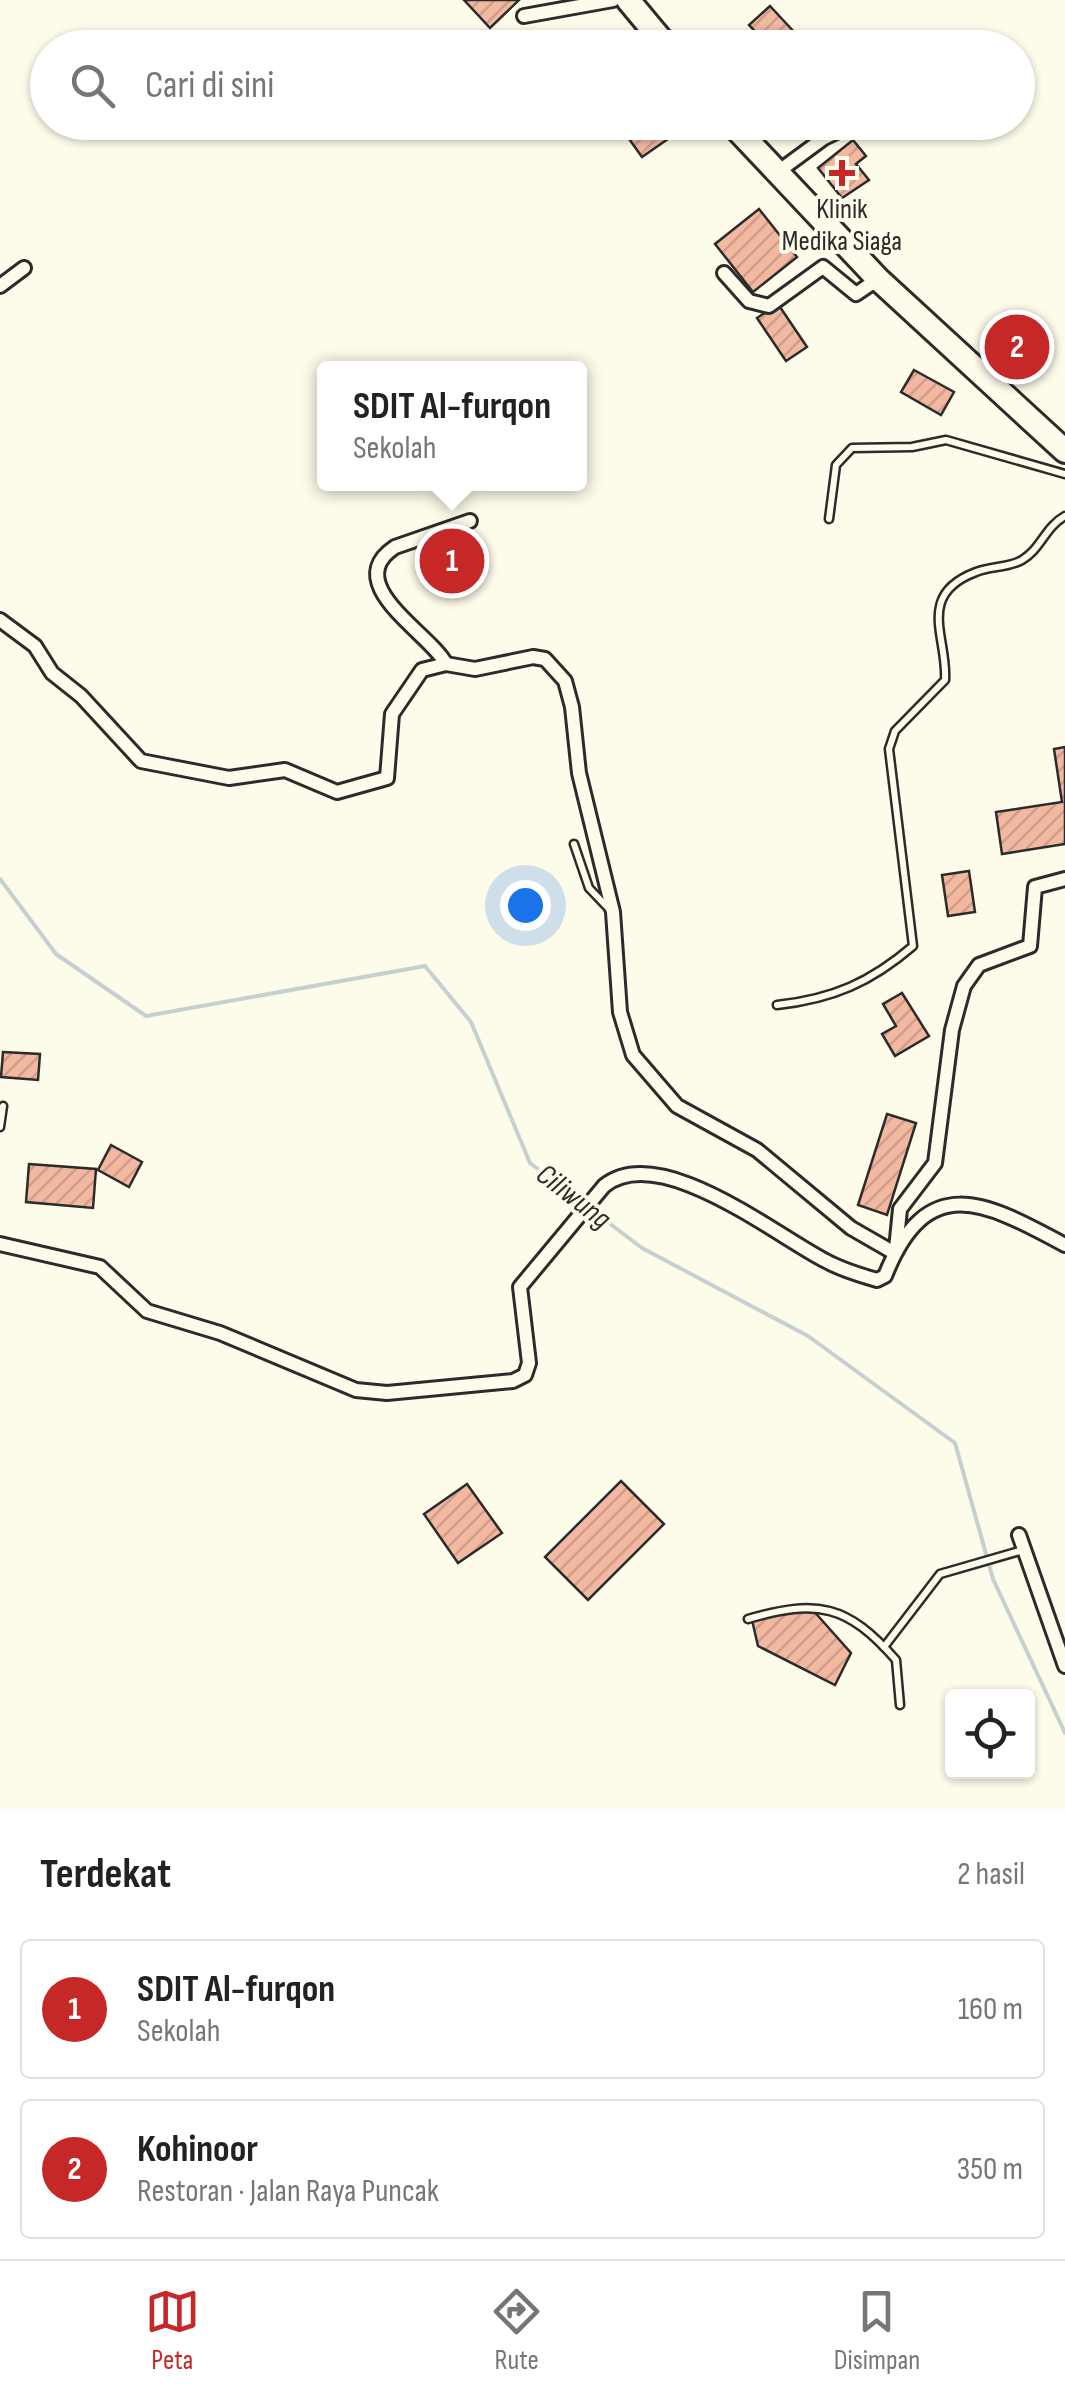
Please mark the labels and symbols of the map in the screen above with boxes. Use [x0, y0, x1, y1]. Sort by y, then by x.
marker: Klinik Medika Siaga [829, 160, 855, 186]
place label: Klinik Medika Siaga [782, 193, 902, 258]
pin: 2 [984, 310, 1050, 384]
pin: 1 [420, 524, 484, 598]
your location [500, 880, 551, 931]
water label: Ciliwung [529, 1156, 618, 1237]

